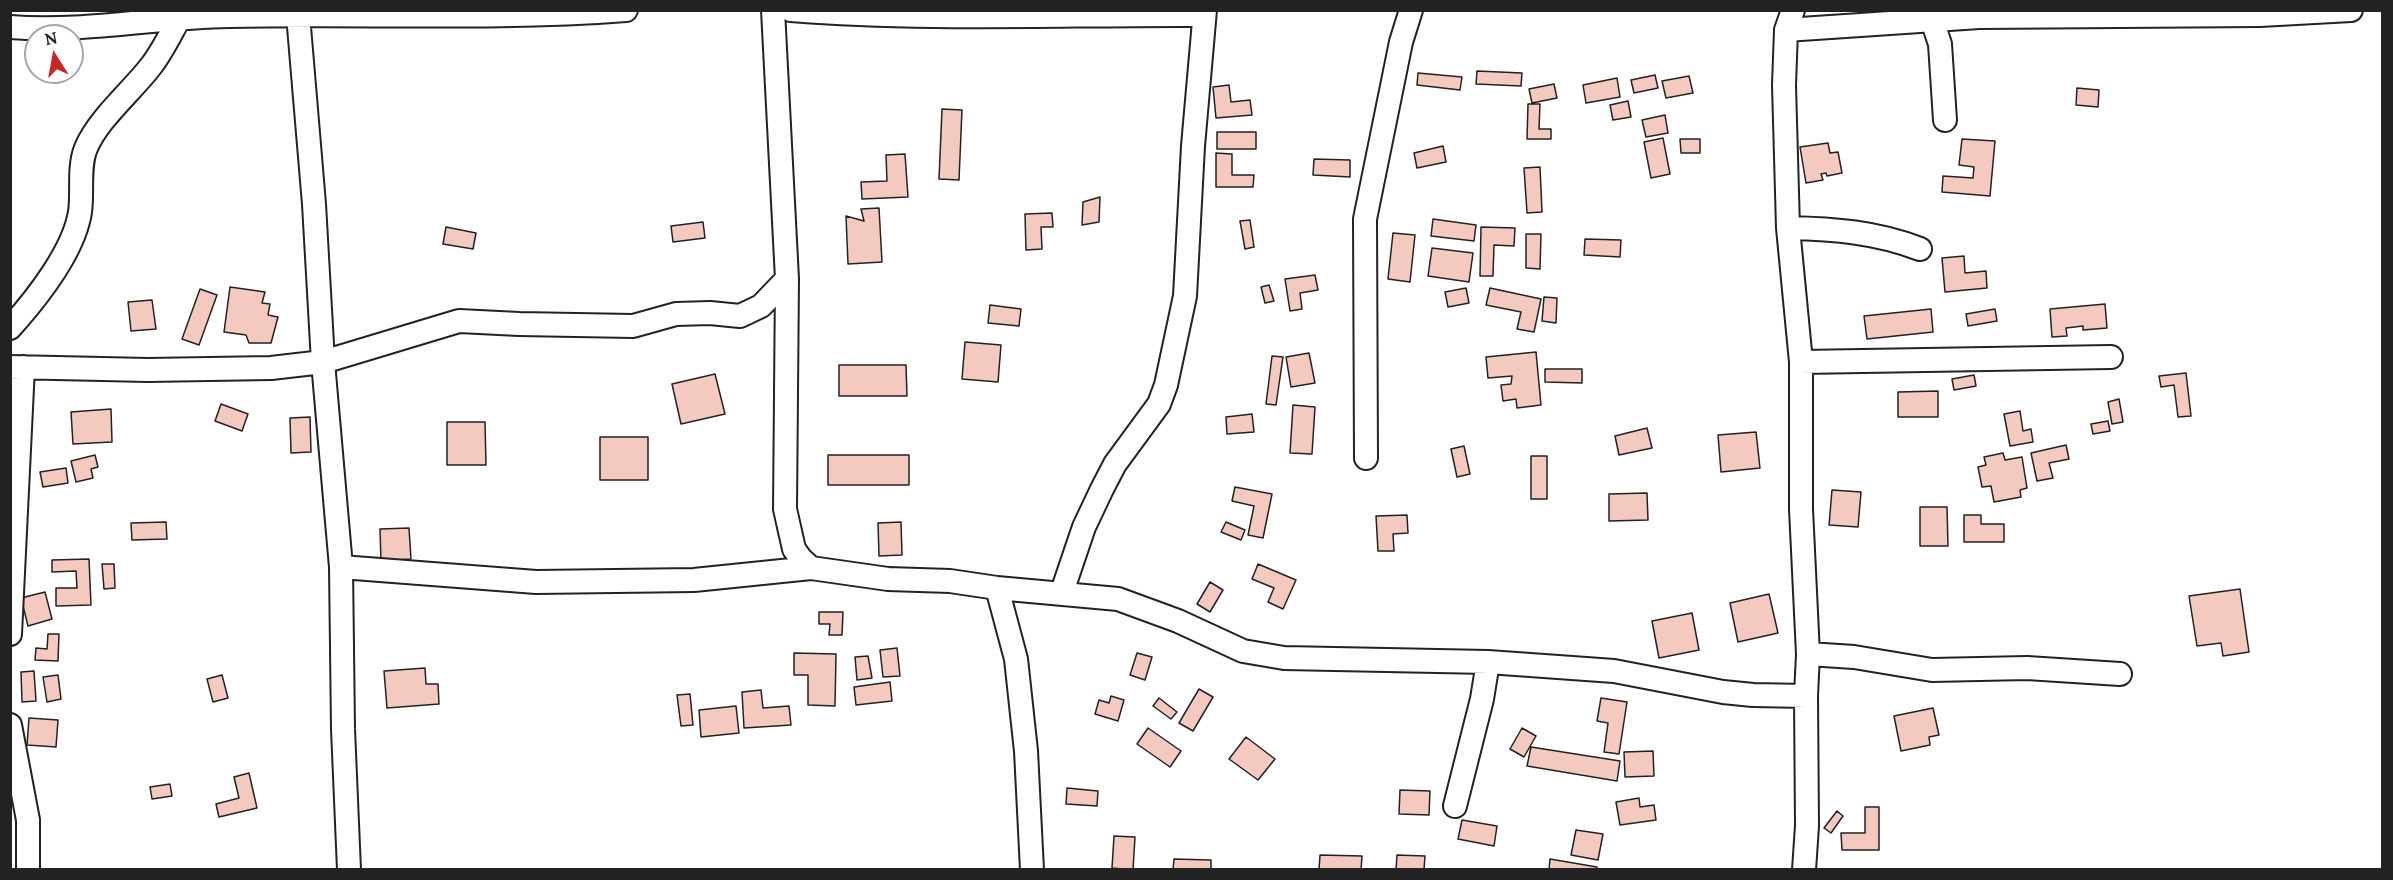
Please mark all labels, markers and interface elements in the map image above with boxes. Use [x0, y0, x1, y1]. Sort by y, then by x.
north arrow [24, 24, 84, 84]
text: N [43, 27, 59, 49]

